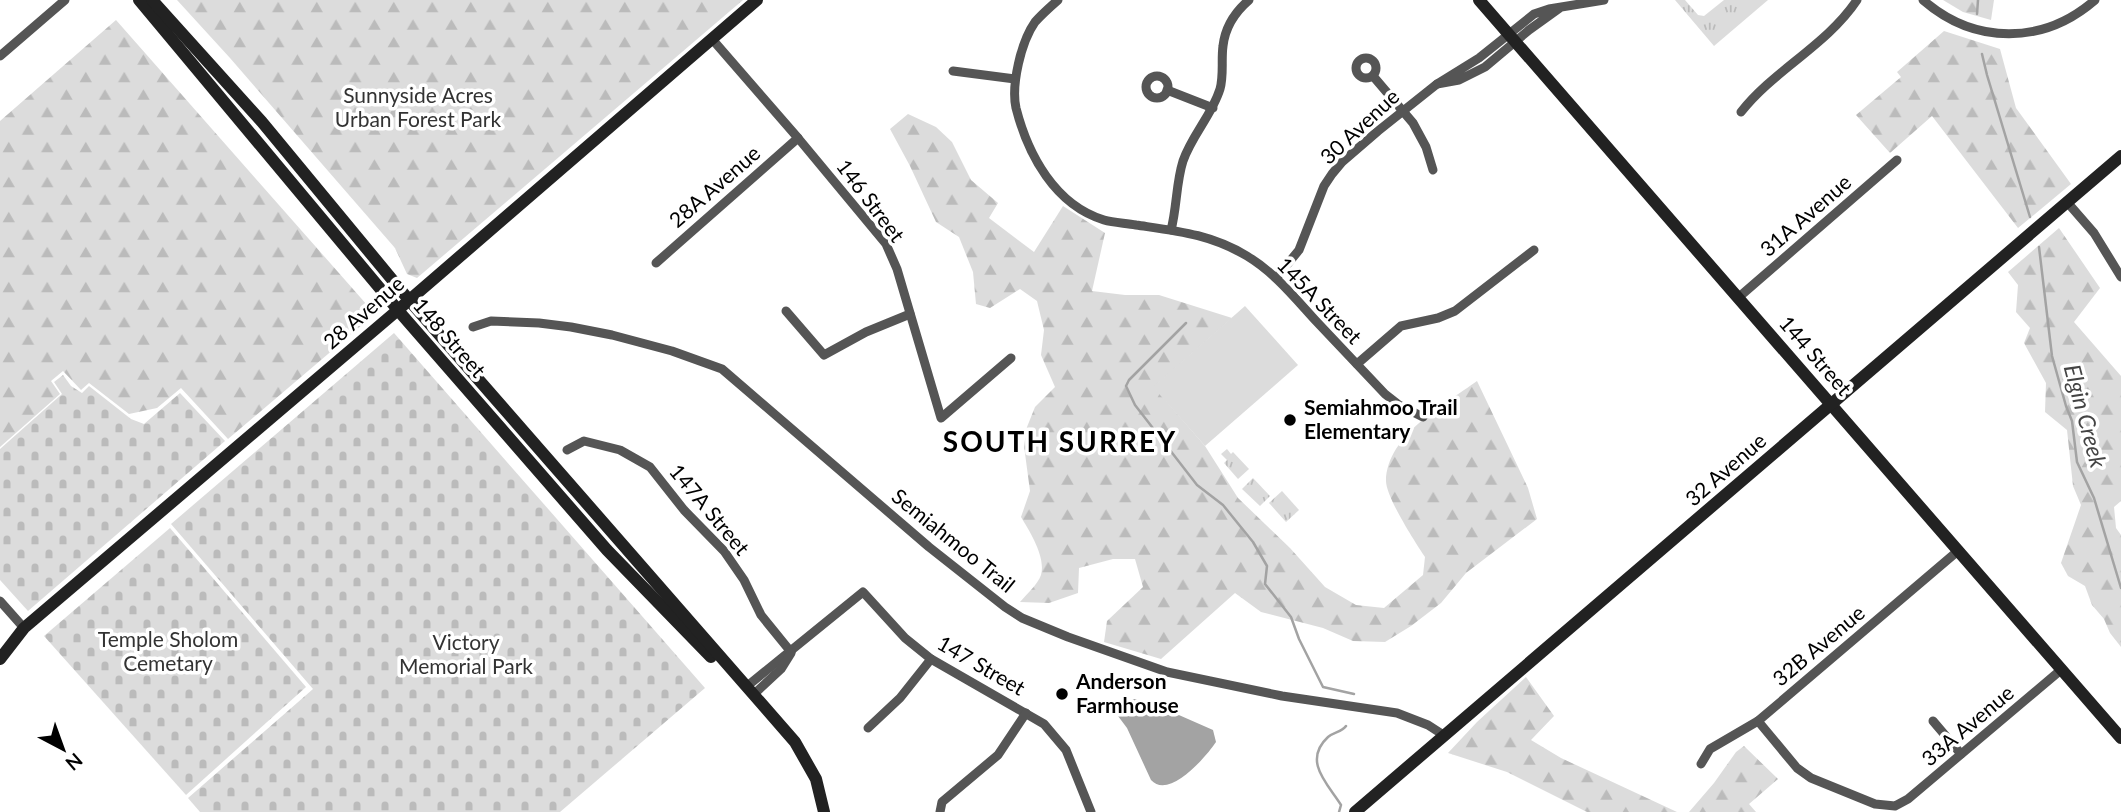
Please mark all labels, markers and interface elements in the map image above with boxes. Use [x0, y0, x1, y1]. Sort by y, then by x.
park label: Sunnyside Acres Urban Forest Park [335, 82, 501, 131]
street label: 30 Avenue [1314, 83, 1404, 169]
street label: 28A Avenue [664, 140, 765, 232]
street label: 146 Street [832, 154, 911, 247]
street label: 31A Avenue [1755, 169, 1856, 261]
street label: 145A Street [1273, 251, 1368, 349]
street label: 28 Avenue [318, 270, 408, 354]
street label: 148 Street [409, 292, 492, 382]
street label: 144 Street [1775, 310, 1858, 400]
water label: Elgin Creek [2059, 361, 2113, 472]
place label: Semiahmoo Trail Elementary [1304, 394, 1458, 443]
marker: Semiahmoo Trail Elementary [1282, 412, 1298, 428]
district label: SOUTH SURREY [943, 424, 1177, 458]
street label: 32 Avenue [1680, 427, 1770, 511]
street label: 147A Street [665, 459, 756, 560]
street label: Semiahmoo Trail [888, 483, 1020, 597]
street label: 32B Avenue [1767, 599, 1869, 690]
park label: Temple Sholom Cemetary [98, 626, 238, 675]
park label: Victory Memorial Park [399, 629, 533, 678]
street label: 147 Street [933, 630, 1030, 700]
place label: Anderson Farmhouse [1075, 668, 1179, 717]
street label: 33A Avenue [1916, 679, 2018, 770]
marker: Anderson Farmhouse [1054, 686, 1070, 702]
north arrow [28, 714, 98, 784]
text: N [61, 749, 88, 776]

